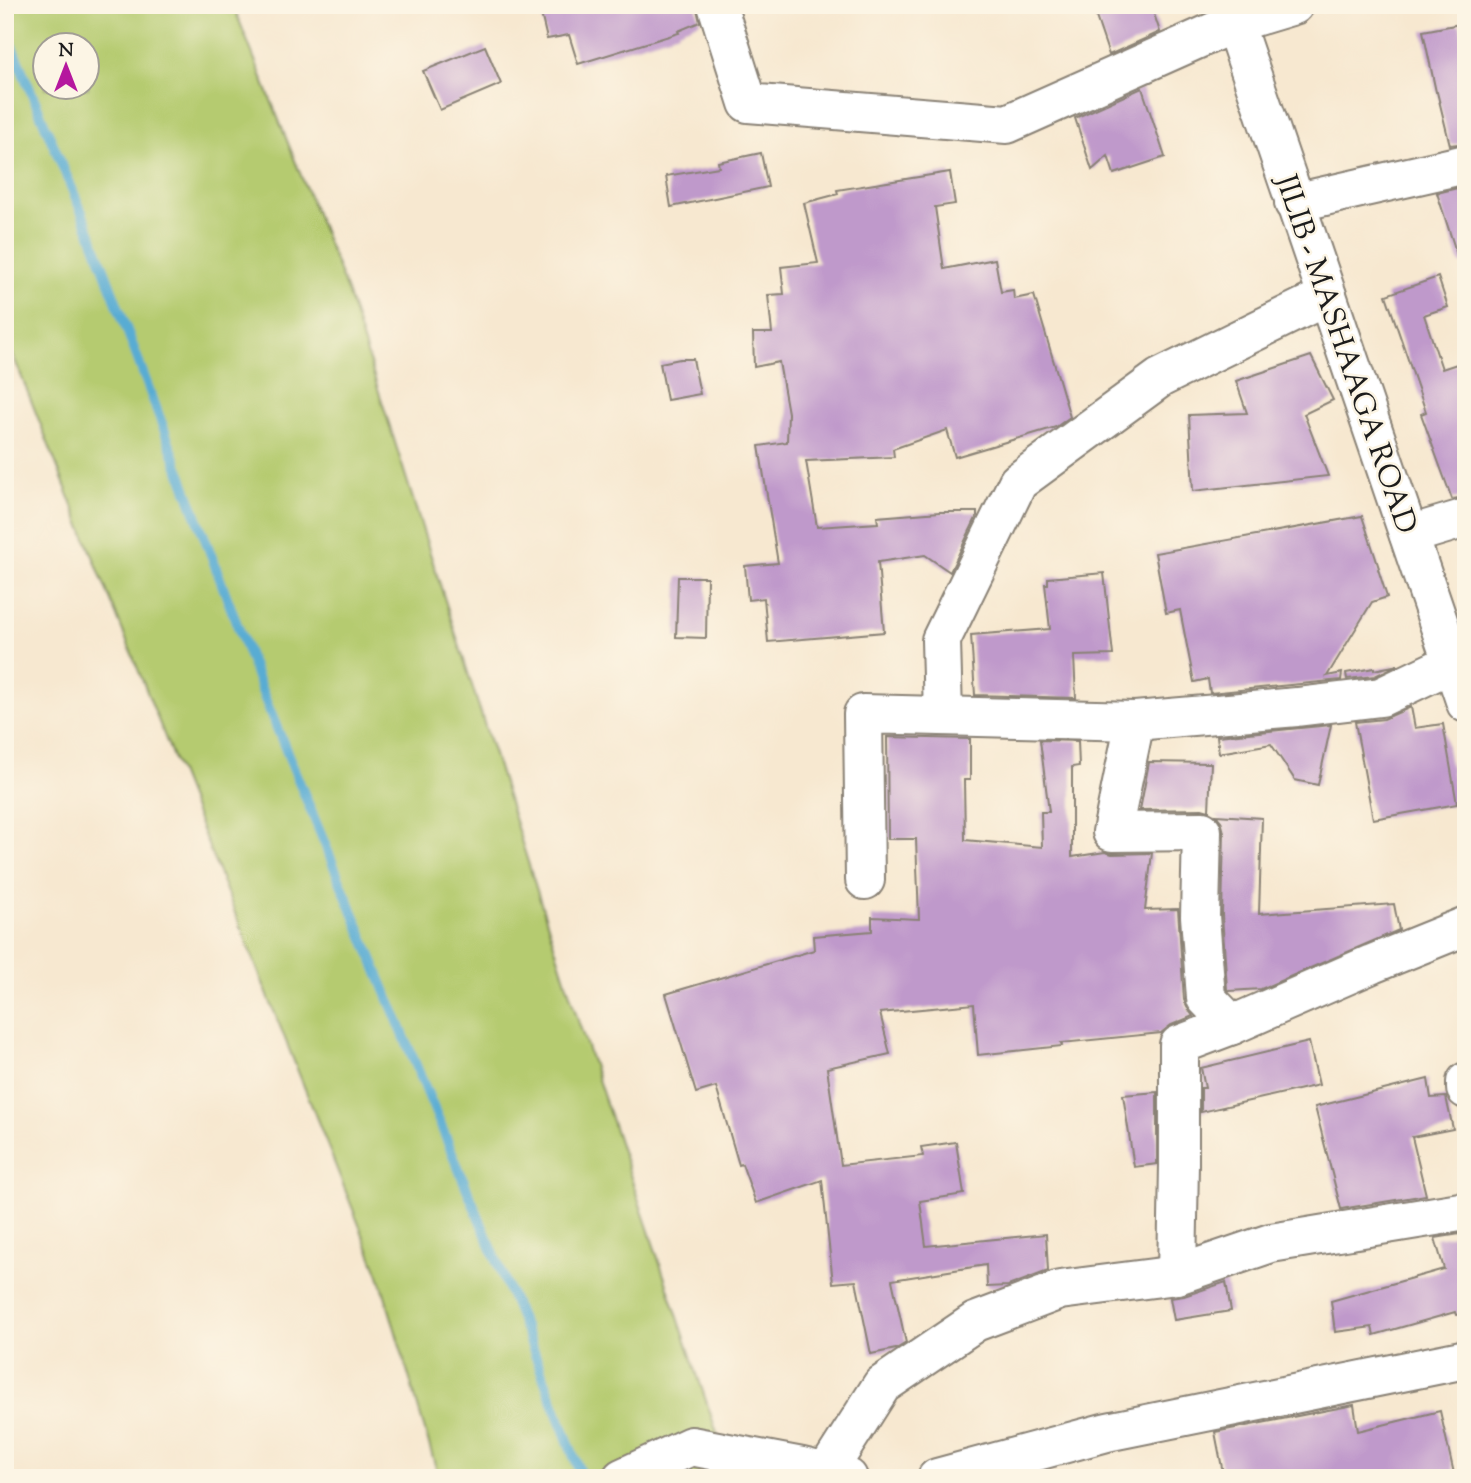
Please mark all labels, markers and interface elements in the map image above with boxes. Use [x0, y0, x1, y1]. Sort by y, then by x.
north arrow [32, 32, 102, 102]
text: N [58, 38, 74, 65]
street label: JILIB - MASHAAGA ROAD [1262, 168, 1426, 540]

